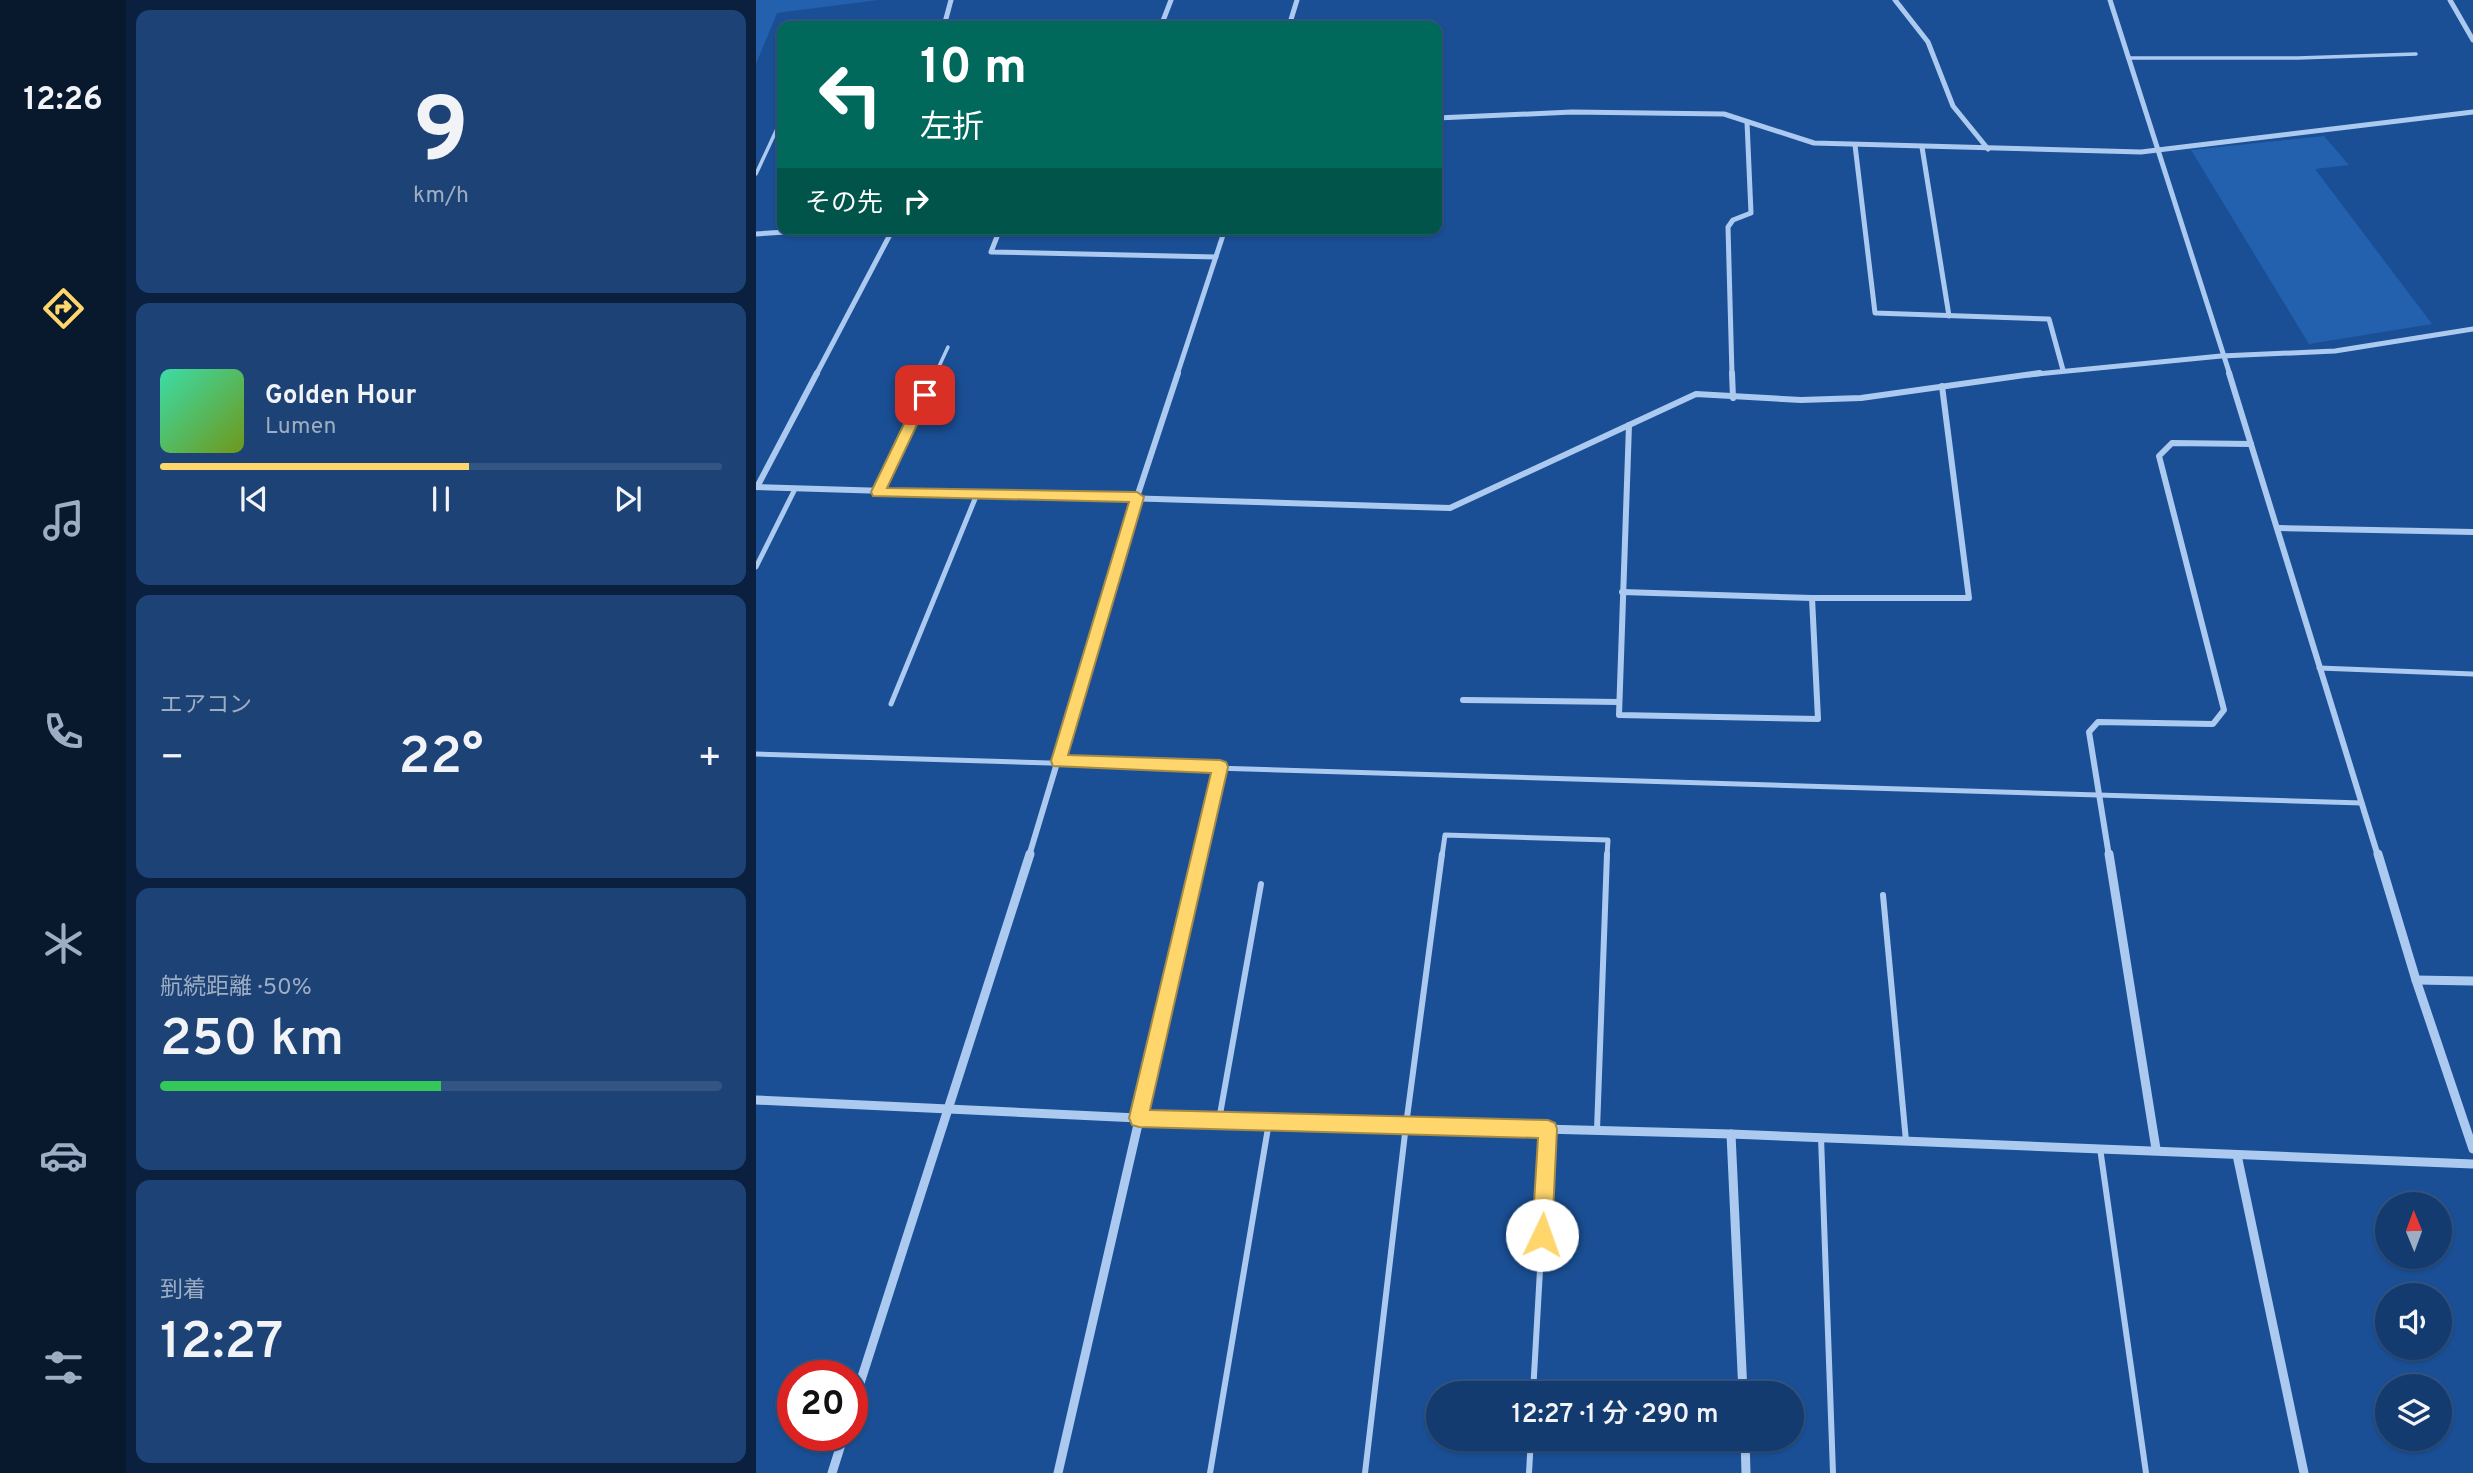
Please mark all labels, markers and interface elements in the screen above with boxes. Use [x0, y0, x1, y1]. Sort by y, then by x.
text: 10 m [920, 39, 1027, 101]
icon: left [805, 49, 896, 140]
text: 9 [413, 79, 469, 194]
text: 12:26 [23, 81, 103, 121]
text: 左折 [920, 109, 984, 149]
text: km/h [413, 182, 469, 211]
icon: right [897, 182, 935, 220]
text: その先 [805, 188, 883, 221]
icon: directions [39, 284, 88, 333]
pin [895, 365, 955, 425]
icon: arrive [906, 376, 944, 414]
text: Golden Hour [265, 380, 416, 413]
text: Lumen [265, 413, 336, 442]
icon: previous [235, 480, 273, 518]
icon: pause [422, 480, 460, 518]
icon: next [609, 480, 647, 518]
icon: music [39, 496, 88, 545]
text: エアコン [160, 692, 252, 721]
icon: phone [39, 707, 88, 756]
text: 22° [398, 726, 484, 792]
text: − [160, 735, 185, 784]
text: + [697, 735, 722, 784]
icon: climate [39, 919, 88, 968]
text: 航続距離 · 50% [160, 974, 312, 1003]
text: 250 km [160, 1008, 344, 1074]
icon: car [39, 1131, 88, 1180]
north arrow [2375, 1192, 2452, 1269]
map controls [2375, 1192, 2452, 1451]
position arrow [1505, 1198, 1579, 1272]
text: 到着 [160, 1277, 206, 1306]
button: sound [2375, 1283, 2452, 1360]
text: 12:27 [160, 1311, 283, 1377]
icon: filters [39, 1343, 88, 1392]
speed limit sign: 20 [777, 1360, 868, 1451]
button: layers [2375, 1374, 2452, 1451]
text: 12:27 · 1 分 · 290 m [1512, 1399, 1718, 1432]

